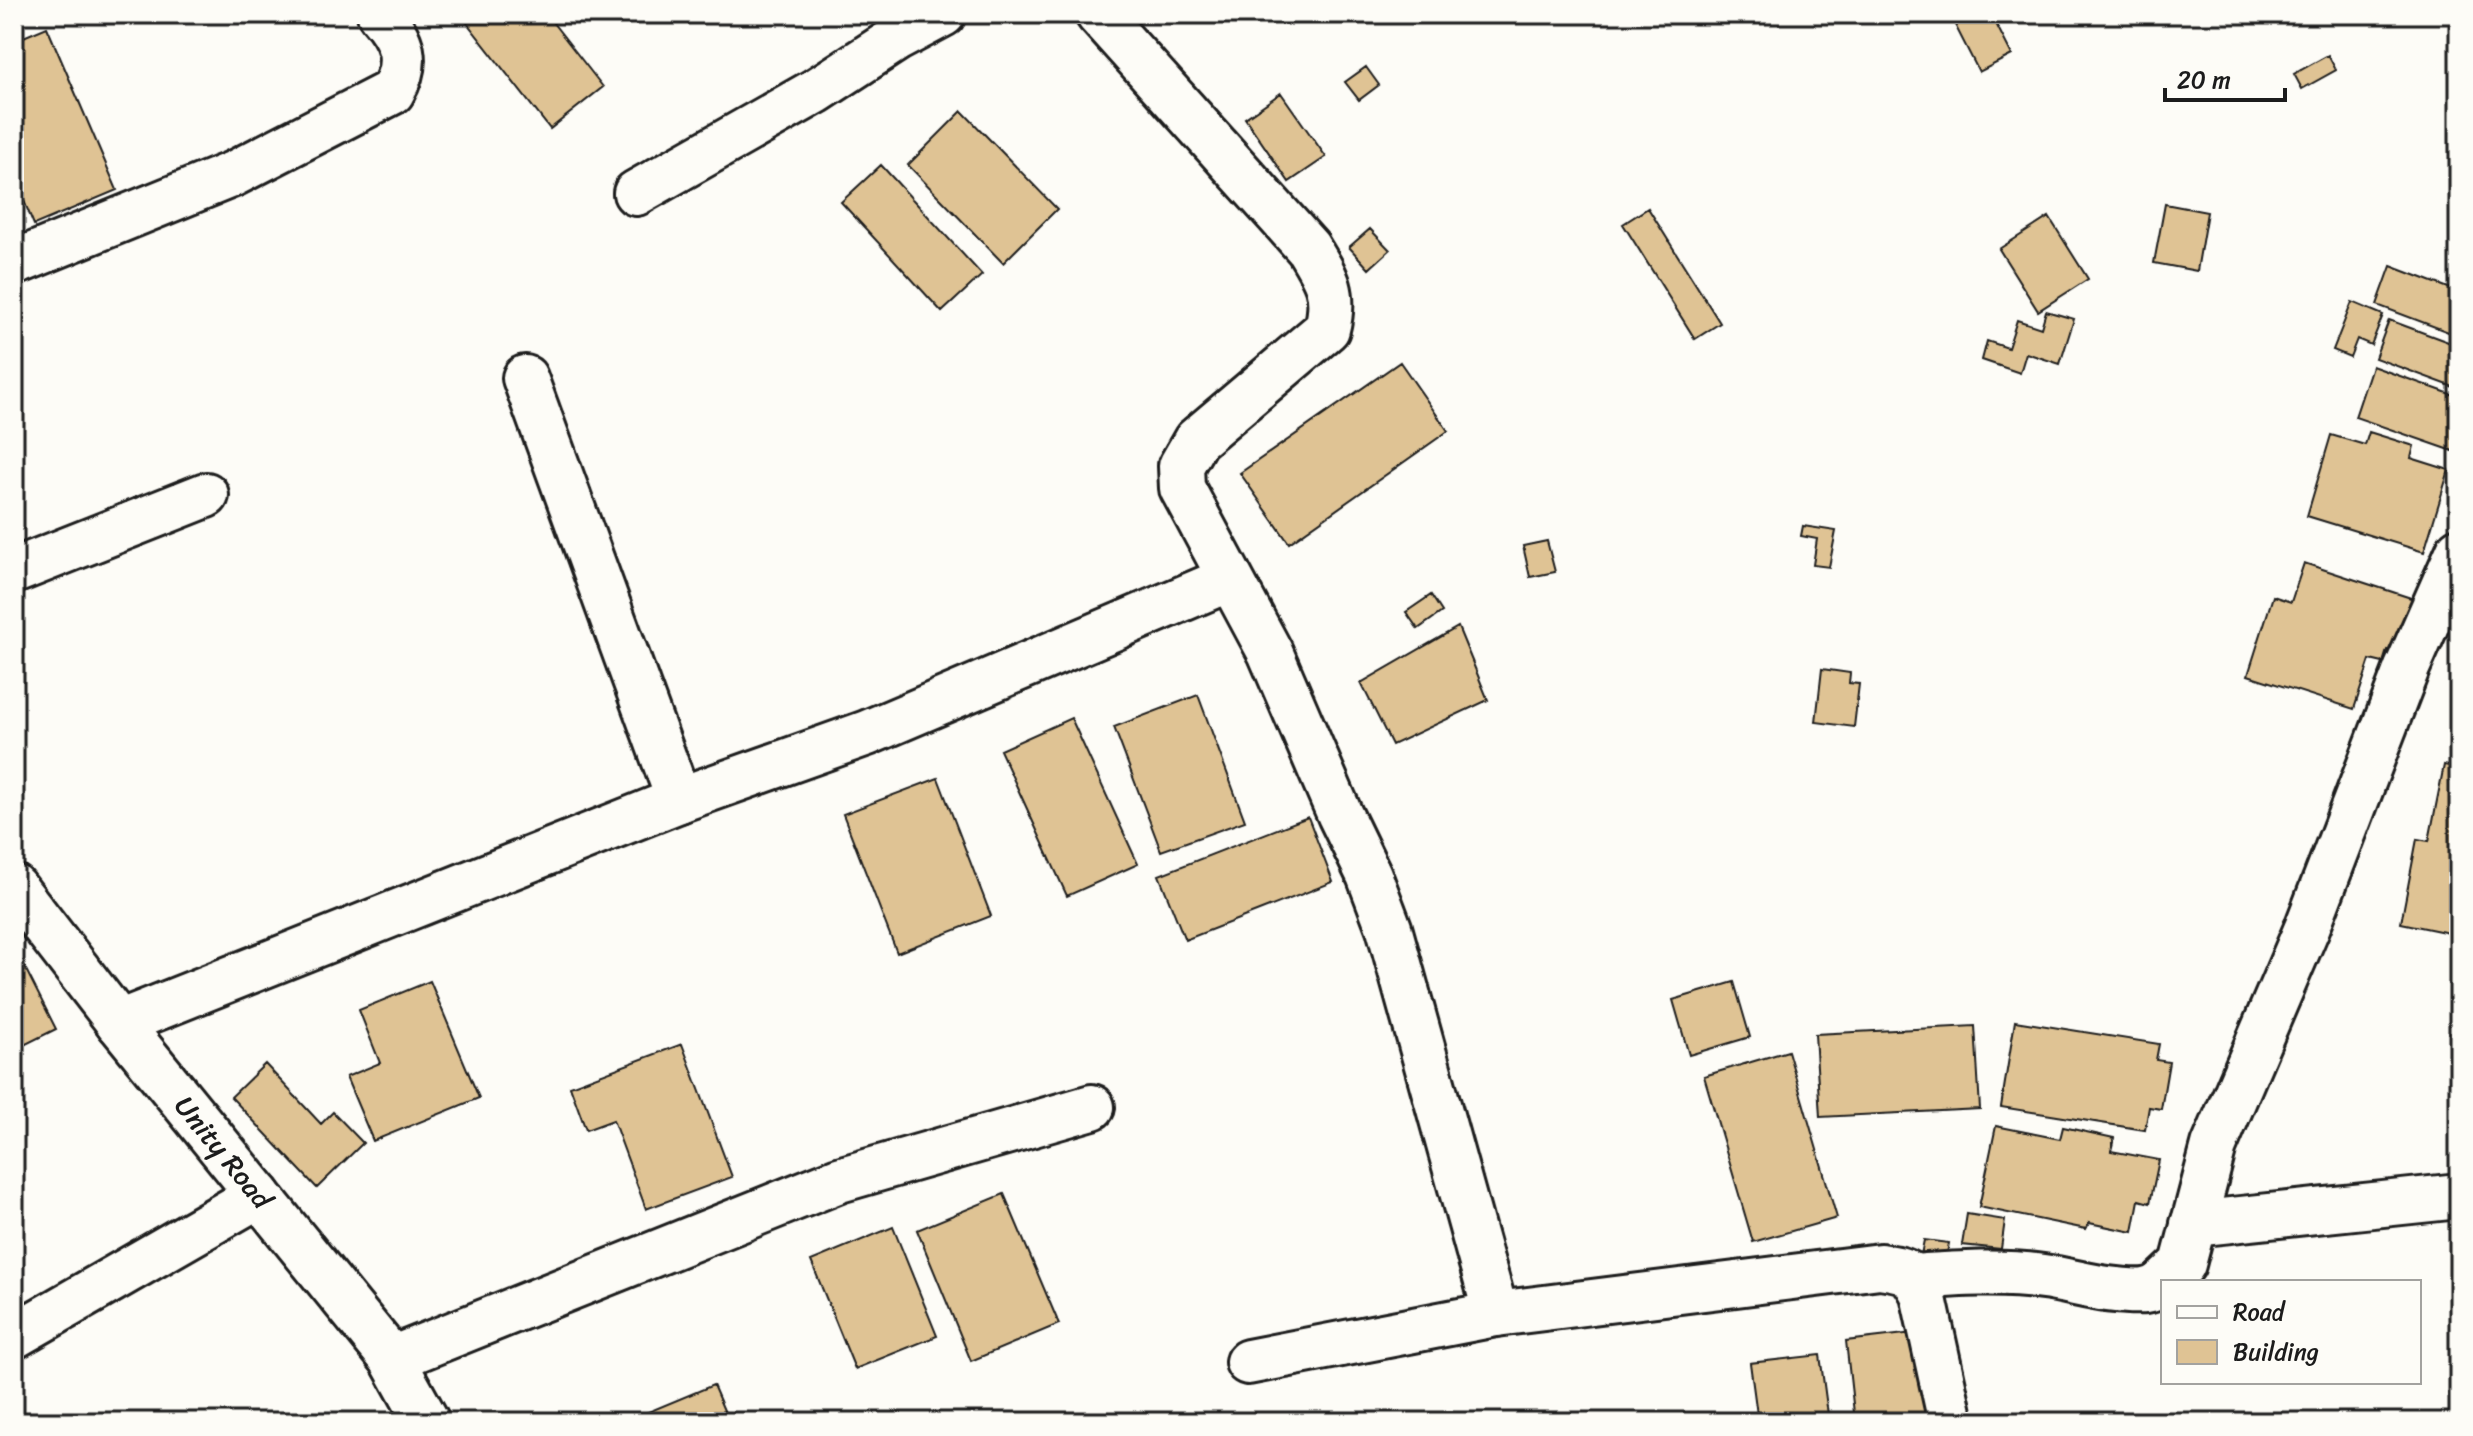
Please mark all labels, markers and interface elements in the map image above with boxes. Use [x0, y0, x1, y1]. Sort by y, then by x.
scale bar [2165, 52, 2285, 102]
text: 20 m [2177, 59, 2231, 101]
street label: Unity Road [162, 1084, 286, 1222]
legend [2161, 1280, 2421, 1384]
text: Road [2233, 1291, 2287, 1333]
text: Building [2233, 1331, 2319, 1373]

